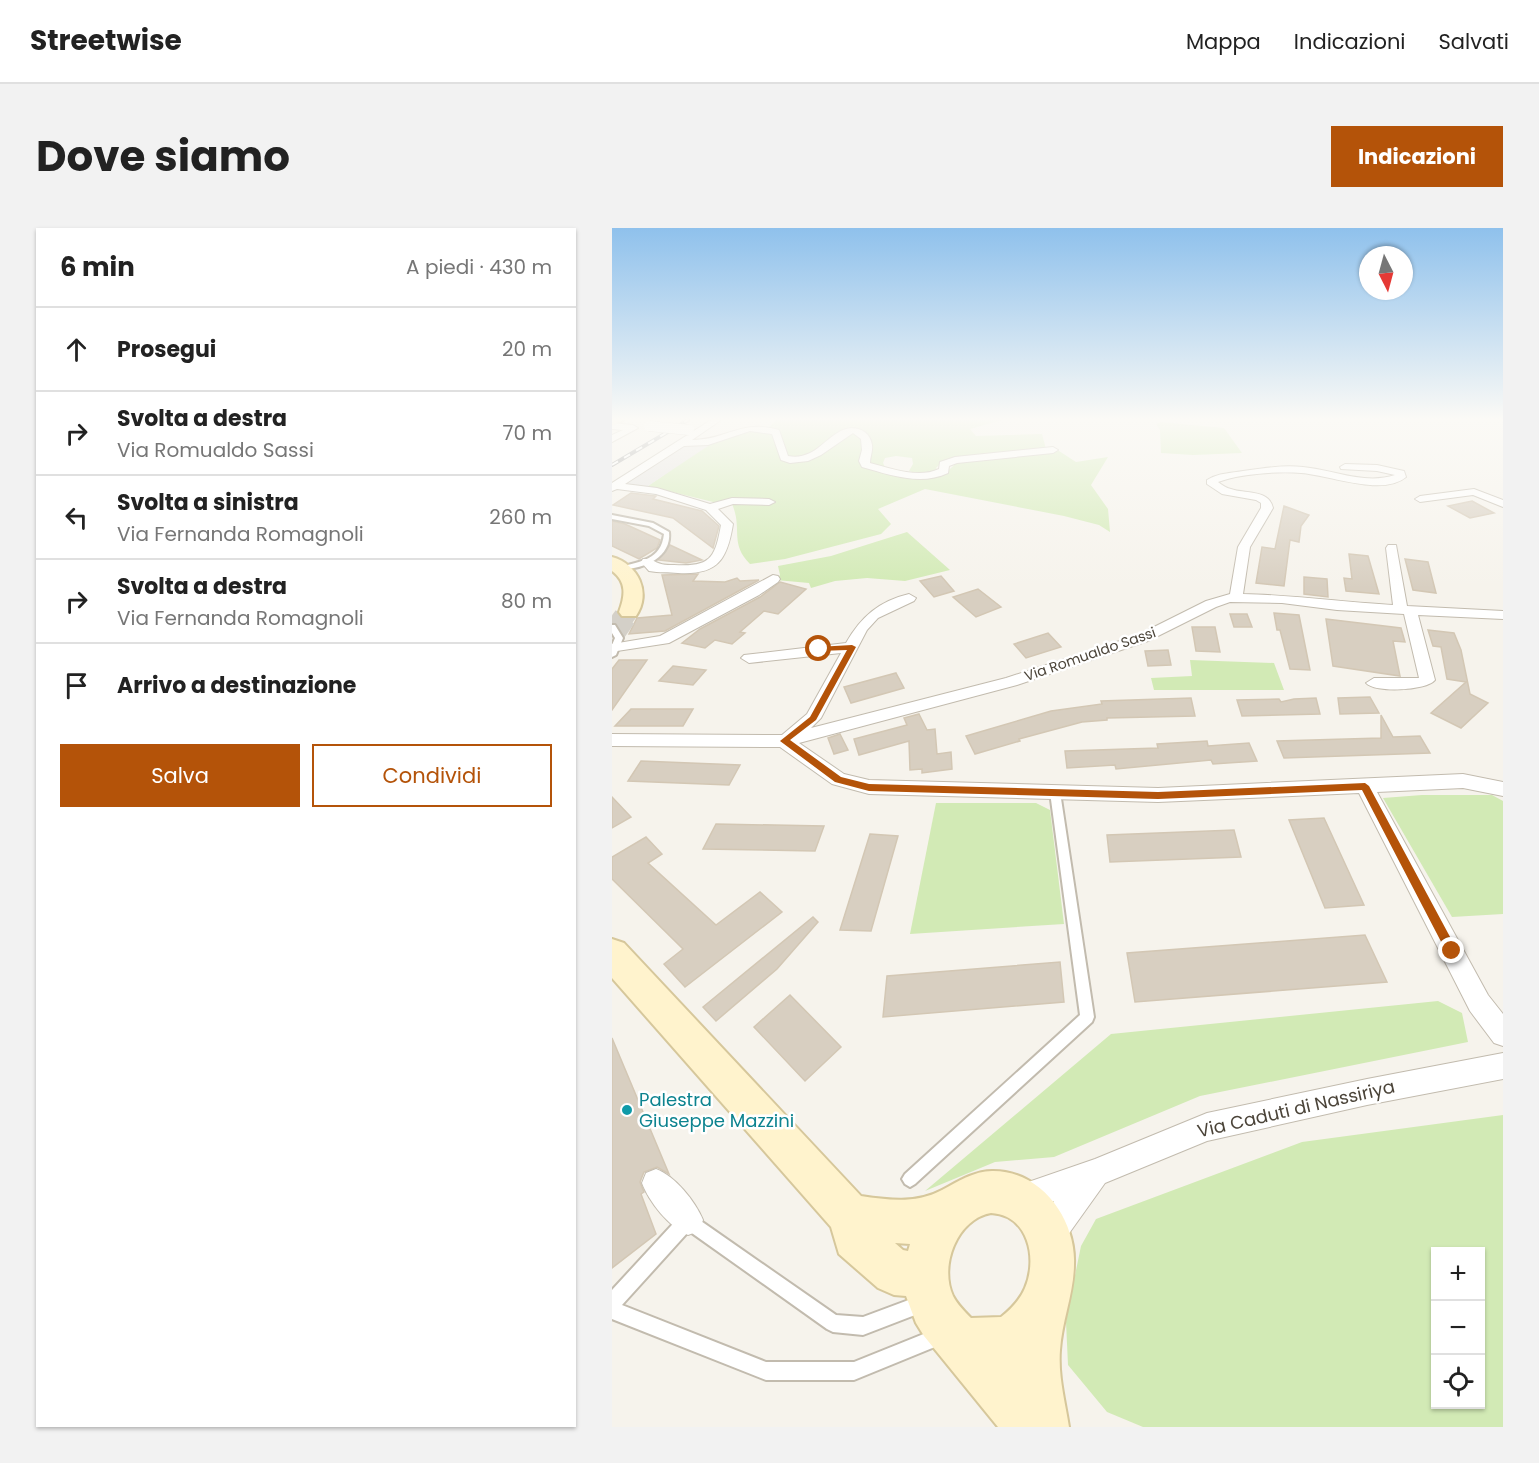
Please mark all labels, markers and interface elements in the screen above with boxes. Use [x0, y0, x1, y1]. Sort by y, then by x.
text: Streetwise [30, 21, 182, 60]
text: Mappa [1186, 27, 1261, 56]
text: Indicazioni [1294, 27, 1406, 56]
text: Salvati [1439, 27, 1509, 56]
button: Indicazioni [1331, 126, 1503, 187]
text: Dove siamo [36, 127, 290, 186]
north arrow [1359, 246, 1413, 300]
text: 6 min [60, 249, 135, 285]
text: A piedi · 430 m [406, 253, 552, 281]
icon: ahead [60, 333, 93, 366]
text: Prosegui [117, 334, 216, 365]
text: 20 m [502, 335, 552, 363]
text: Svolta a destra [117, 403, 287, 434]
icon: right [60, 417, 93, 450]
text: 70 m [503, 419, 552, 447]
text: Via Romualdo Sassi [117, 436, 314, 464]
text: Svolta a sinistra [117, 487, 299, 518]
icon: left [60, 501, 93, 534]
text: 260 m [489, 503, 552, 531]
text: Via Fernanda Romagnoli [117, 520, 364, 548]
text: Svolta a destra [117, 571, 287, 602]
icon: right [60, 585, 93, 618]
text: 80 m [501, 587, 552, 615]
text: Via Fernanda Romagnoli [117, 604, 364, 632]
street label: Via Romualdo Sassi [1022, 622, 1158, 686]
route start [805, 635, 831, 661]
icon: arrive [60, 669, 93, 702]
text: Arrivo a destinazione [117, 670, 356, 701]
button: Salva [60, 744, 300, 807]
button: Condividi [312, 744, 552, 807]
route end [1438, 937, 1464, 963]
street label: Via Caduti di Nassiriya [1195, 1074, 1397, 1143]
place label: Palestra Giuseppe Mazzini [639, 1087, 794, 1133]
marker: Palestra Giuseppe Mazzini [620, 1103, 634, 1117]
map controls [1431, 1247, 1485, 1409]
button: + [1431, 1247, 1485, 1301]
button: − [1431, 1301, 1485, 1355]
button: locate [1431, 1355, 1485, 1409]

